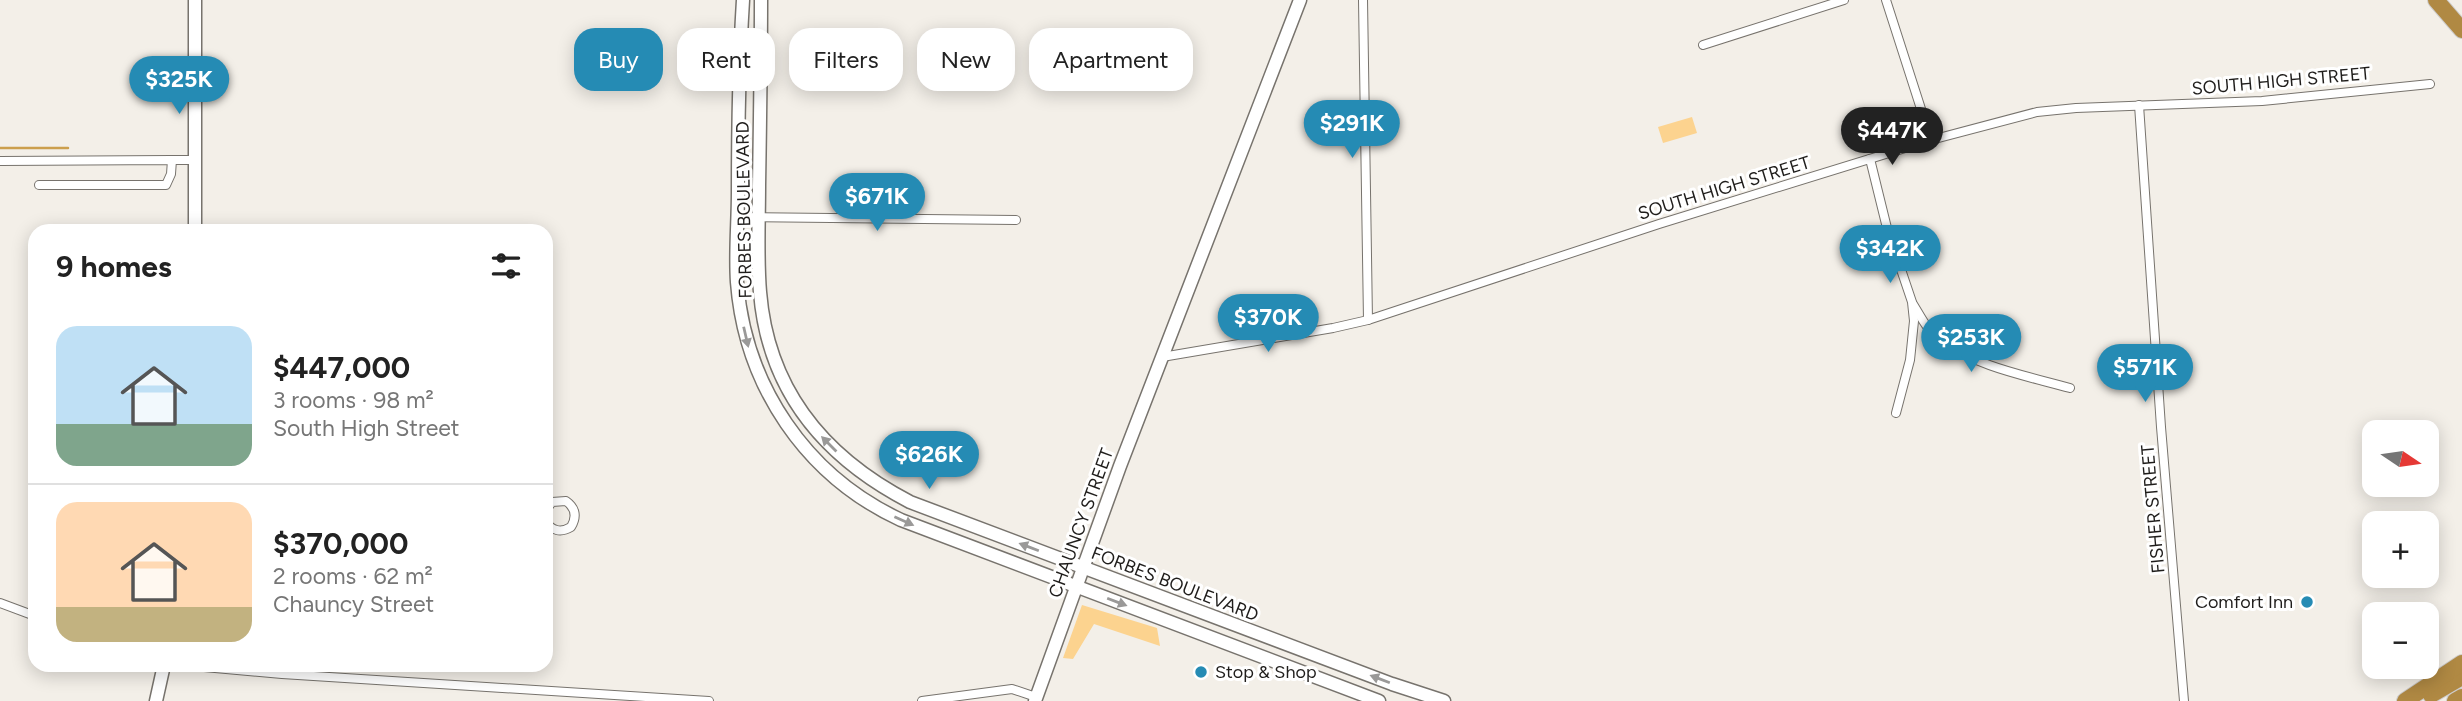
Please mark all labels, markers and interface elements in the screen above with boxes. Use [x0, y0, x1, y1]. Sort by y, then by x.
chip: Buy [574, 28, 663, 91]
chip: Rent [677, 28, 775, 91]
chip: Filters [789, 28, 903, 91]
chip: New [917, 28, 1015, 91]
chip: Apartment [1029, 28, 1193, 91]
pin: $325K [130, 57, 228, 116]
street label: SOUTH HIGH STREET [2191, 62, 2371, 100]
text: $325K [145, 65, 213, 93]
pin: $291K [1303, 100, 1401, 160]
pin: $447K [1843, 108, 1941, 167]
text: $291K [1320, 109, 1384, 137]
text: $447K [1857, 116, 1927, 144]
street label: FORBES BOULEVARD [731, 121, 757, 299]
street label: SOUTH HIGH STREET [1635, 151, 1813, 225]
pin: $671K [828, 174, 926, 233]
text: $671K [845, 182, 909, 210]
pin: $342K [1841, 226, 1939, 285]
text: $342K [1856, 234, 1924, 262]
icon: filters [487, 247, 525, 285]
text: 9 homes [56, 248, 172, 285]
pin: $370K [1219, 294, 1317, 354]
text: $370K [1234, 303, 1302, 331]
pin: $253K [1922, 314, 2020, 374]
text: $253K [1937, 323, 2005, 351]
one-way arrow [741, 326, 752, 348]
pin: $571K [2096, 344, 2194, 404]
text: $447,000 [273, 349, 410, 386]
text: $571K [2113, 353, 2177, 381]
icon: home [112, 354, 196, 438]
text: 3 rooms · 98 m² [273, 386, 434, 414]
text: South High Street [273, 414, 460, 442]
north arrow [2362, 420, 2440, 497]
map controls [2362, 420, 2439, 679]
pin: $626K [880, 432, 978, 491]
one-way arrow [822, 436, 838, 453]
text: $626K [895, 440, 963, 468]
street label: FISHER STREET [2136, 444, 2170, 574]
street label: CHAUNCY STREET [1044, 445, 1118, 601]
button: + [2362, 511, 2439, 588]
one-way arrow [894, 516, 915, 527]
text: $370,000 [273, 525, 408, 562]
icon: home [112, 530, 196, 614]
one-way arrow [1019, 542, 1040, 553]
street label: FORBES BOULEVARD [1088, 542, 1262, 626]
text: 2 rooms · 62 m² [273, 562, 433, 590]
text: Chauncy Street [273, 590, 434, 618]
place label: Comfort Inn [2195, 591, 2293, 613]
marker: Comfort Inn [2299, 594, 2315, 610]
one-way arrow [1106, 597, 1127, 608]
button: − [2362, 602, 2439, 679]
place label: Stop & Shop [1215, 661, 1317, 683]
marker: Stop & Shop [1193, 664, 1209, 680]
one-way arrow [1369, 674, 1390, 685]

